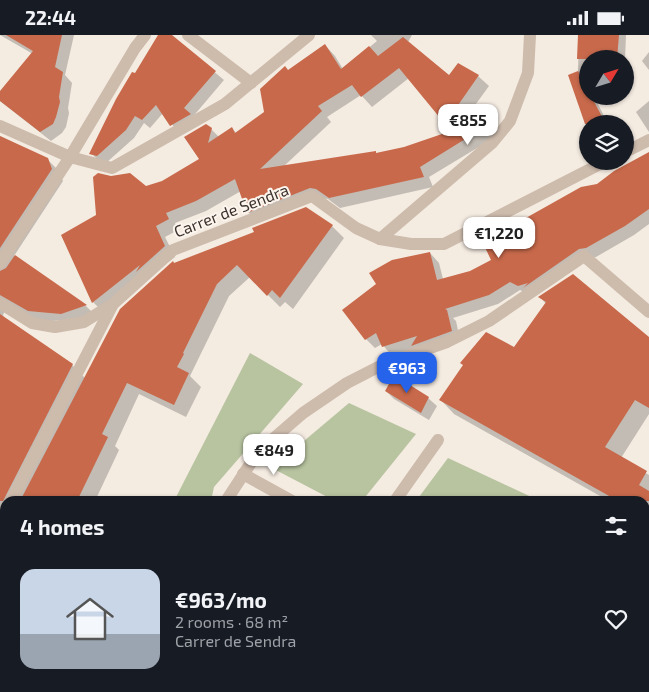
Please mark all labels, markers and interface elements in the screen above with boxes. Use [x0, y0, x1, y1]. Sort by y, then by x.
text: 22:44 [25, 6, 76, 29]
north arrow [579, 50, 634, 105]
map controls [579, 50, 634, 170]
pin: €855 [438, 103, 498, 146]
text: €855 [449, 110, 487, 129]
button: layers [579, 115, 634, 170]
street label: Carrer de Sendra [171, 179, 291, 241]
pin: €1,220 [458, 217, 540, 259]
text: €1,220 [474, 223, 524, 242]
pin: €963 [377, 351, 437, 394]
text: €963 [388, 358, 426, 377]
pin: €849 [244, 433, 304, 476]
text: €849 [254, 440, 294, 459]
icon: filters [602, 512, 630, 540]
text: 4 homes [20, 514, 104, 539]
text: €963/mo [175, 587, 267, 612]
icon: home [60, 589, 120, 649]
icon: heart [602, 605, 630, 633]
text: 2 rooms · 68 m² [175, 612, 288, 631]
text: Carrer de Sendra [175, 631, 296, 650]

